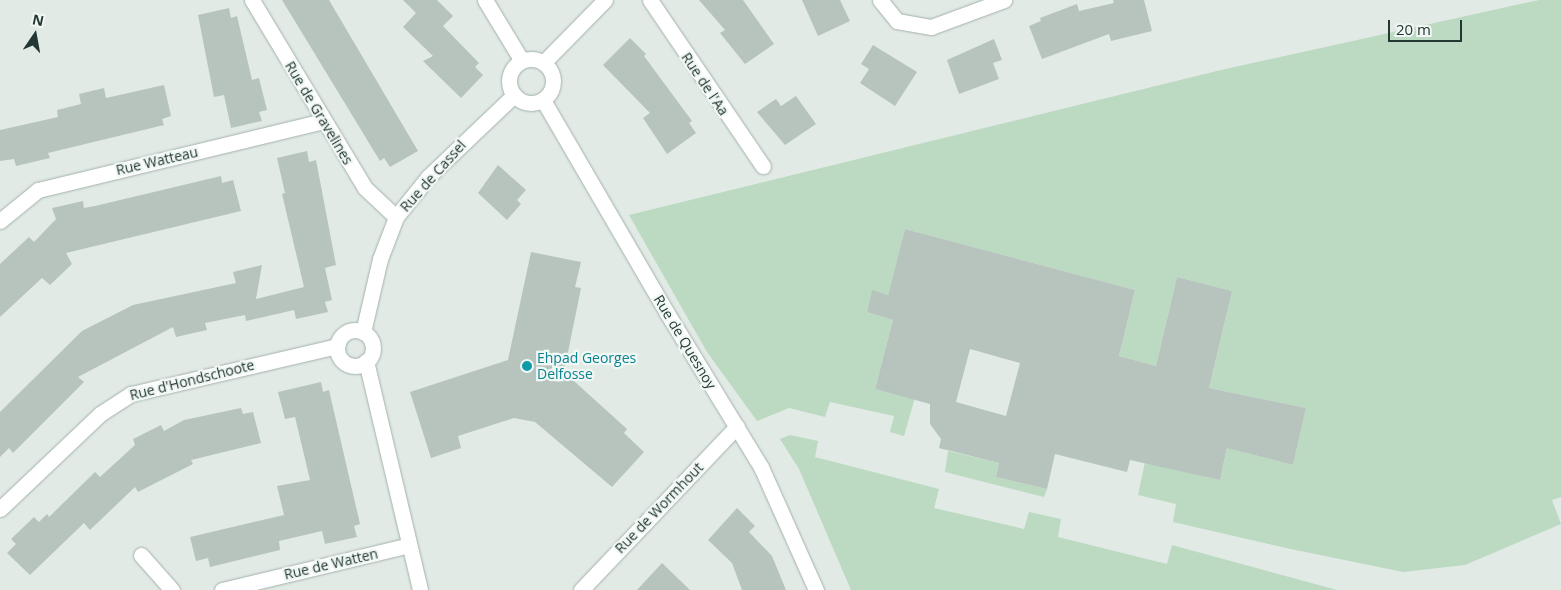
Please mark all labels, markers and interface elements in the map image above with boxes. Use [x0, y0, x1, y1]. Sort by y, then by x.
text: N [31, 9, 46, 30]
north arrow [10, 10, 60, 60]
scale bar [1391, 10, 1465, 42]
text: 20 m [1396, 19, 1431, 39]
street label: Rue de l'Aa [678, 49, 732, 119]
street label: Rue de Gravelines [282, 58, 356, 168]
street label: Rue de Cassel [397, 137, 469, 215]
street label: Rue Watteau [114, 143, 200, 179]
street label: Rue de Quesnoy [650, 292, 720, 392]
place label: Ehpad Georges Delfosse [537, 350, 636, 382]
street label: Rue d'Hondschoote [128, 356, 256, 404]
marker: Ehpad Georges Delfosse [521, 360, 533, 372]
street label: Rue de Wormhout [611, 459, 707, 557]
street label: Rue de Watten [282, 545, 380, 583]

